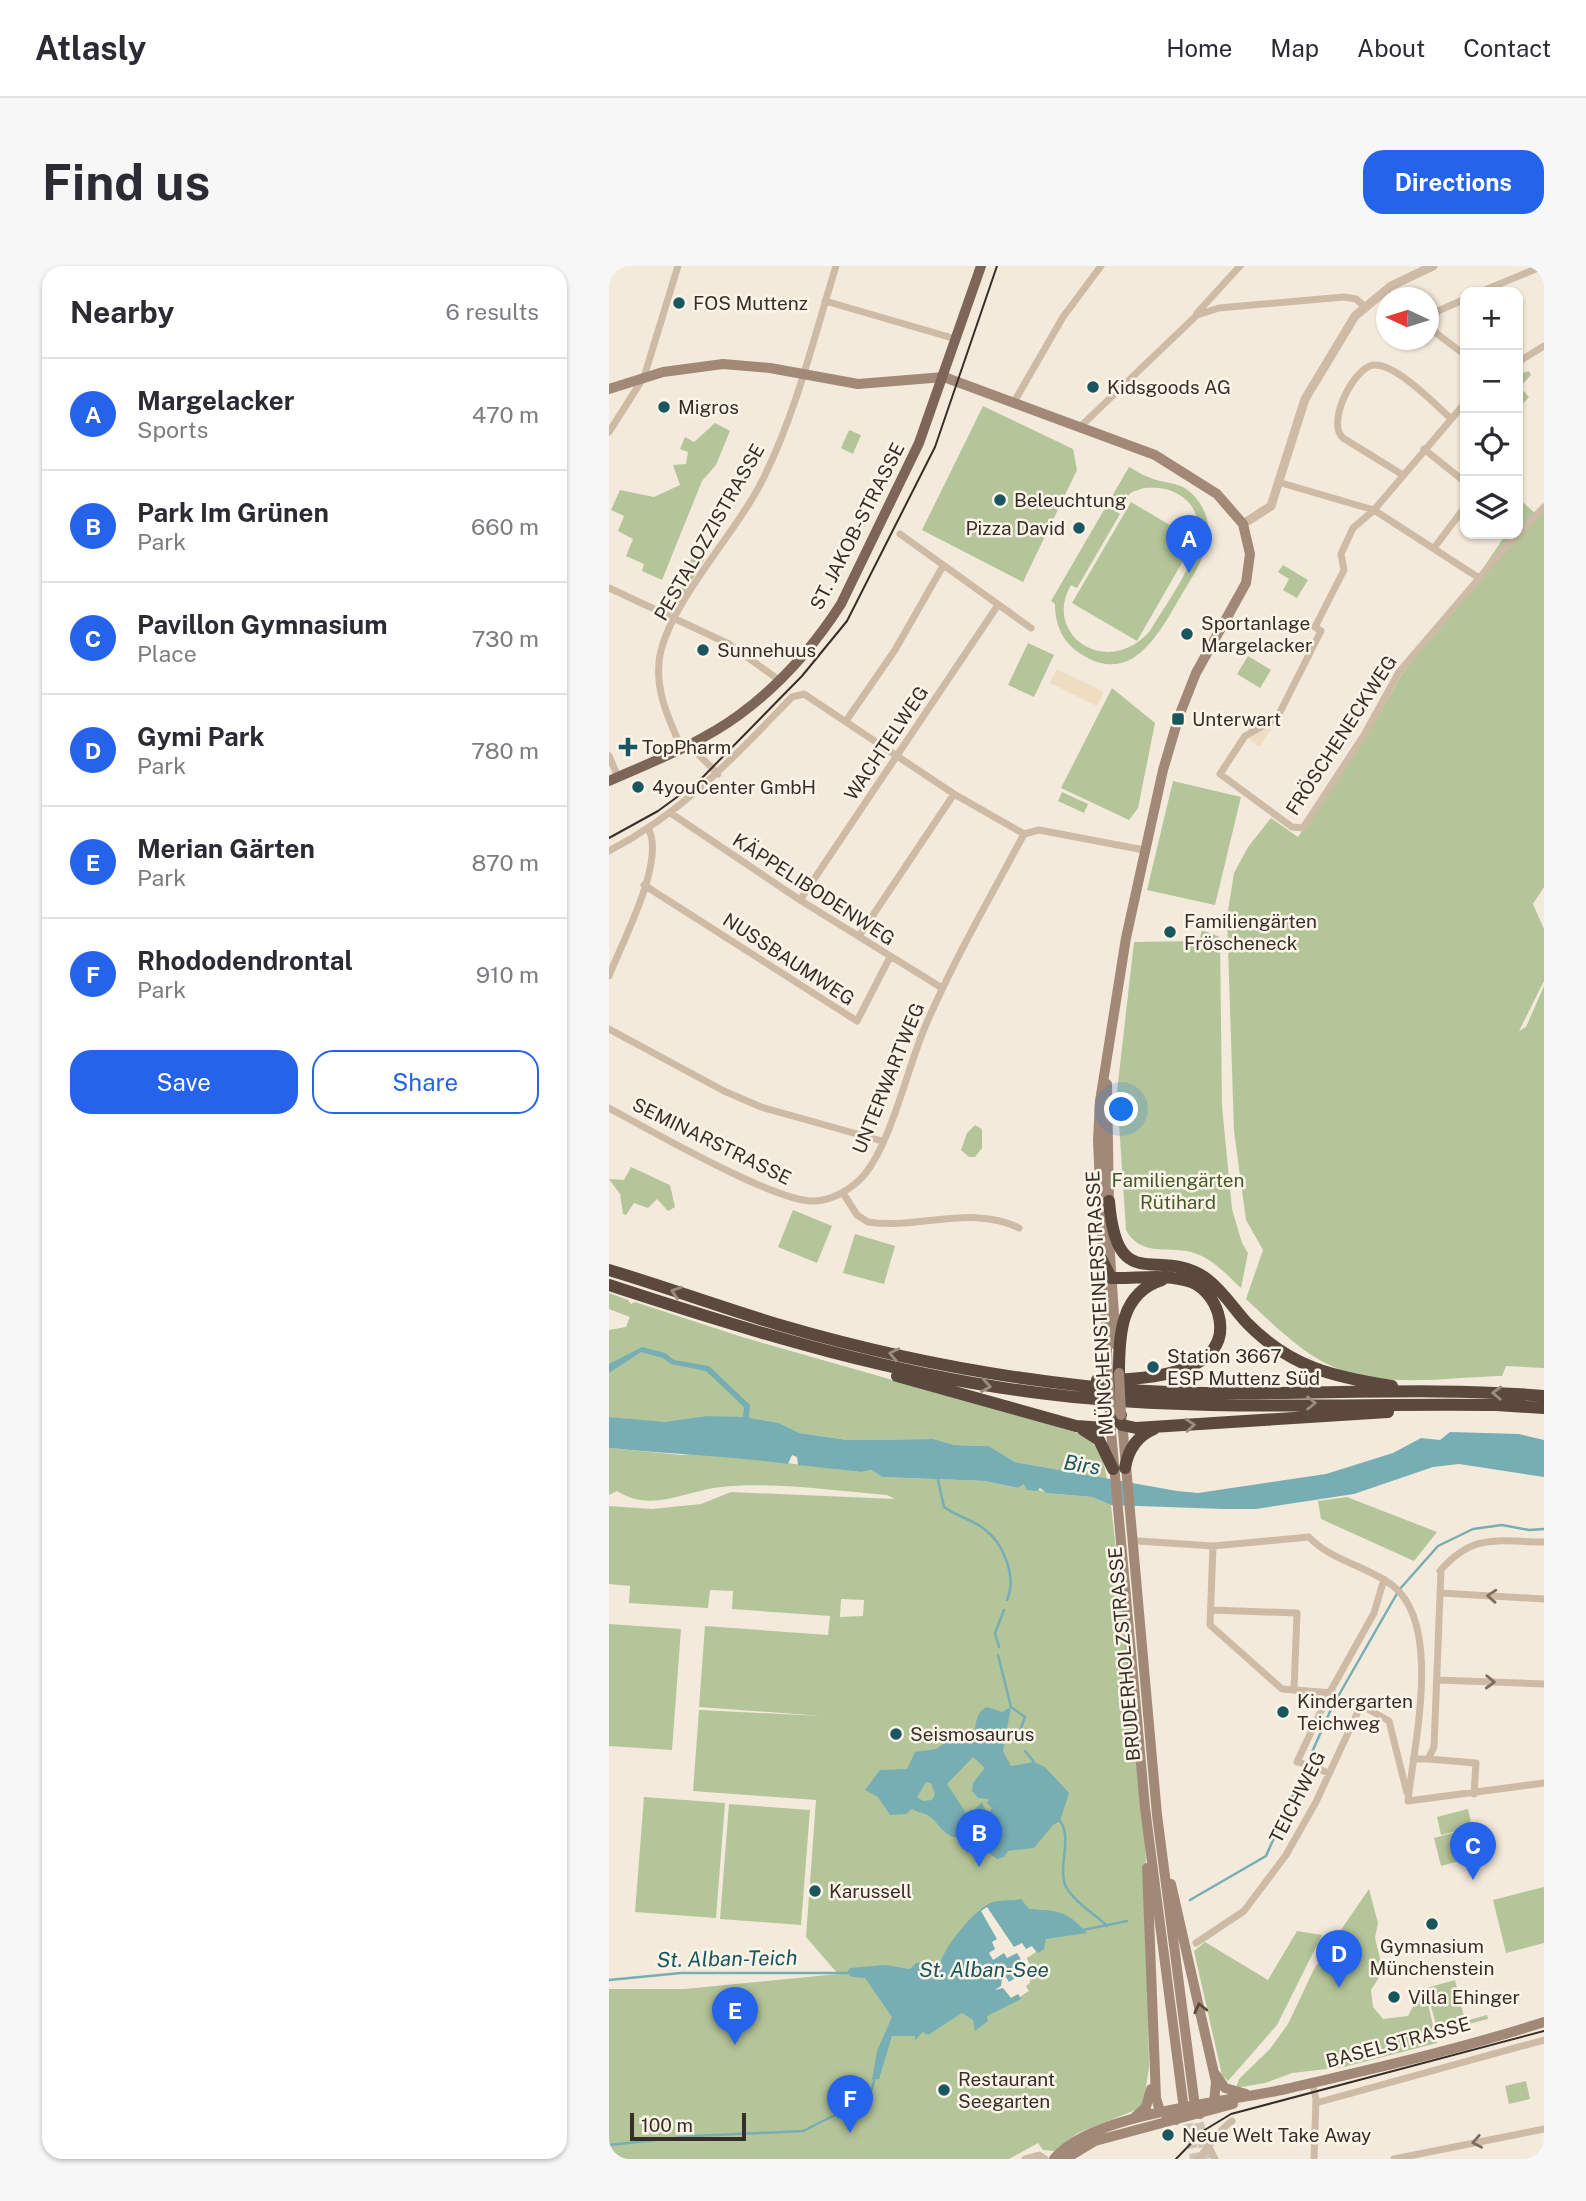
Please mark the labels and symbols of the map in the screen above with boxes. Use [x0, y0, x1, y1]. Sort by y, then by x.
north arrow [1376, 287, 1439, 350]
place label: FOS Muttenz [693, 292, 808, 314]
marker: FOS Muttenz [671, 295, 687, 311]
place label: Kidsgoods AG [1107, 376, 1231, 398]
marker: Kidsgoods AG [1085, 379, 1101, 395]
place label: Migros [678, 396, 739, 418]
marker: Migros [656, 399, 672, 415]
street label: ST. JAKOB-STRASSE [805, 439, 909, 613]
street label: PESTALOZZISTRASSE [649, 440, 769, 624]
place label: Beleuchtung [1014, 489, 1127, 511]
marker: Beleuchtung [992, 492, 1008, 508]
pin: A [1166, 515, 1212, 573]
place label: Pizza David [966, 517, 1065, 539]
marker: Pizza David [1071, 520, 1087, 536]
place label: Sportanlage Margelacker [1201, 612, 1312, 656]
marker: Sportanlage Margelacker [1179, 626, 1195, 642]
place label: Sunnehuus [717, 639, 816, 661]
marker: Sunnehuus [695, 642, 711, 658]
street label: FRÖSCHENECKWEG [1281, 651, 1401, 819]
street label: WACHTELWEG [840, 682, 932, 804]
place label: Unterwart [1192, 708, 1281, 730]
marker: Unterwart [1170, 711, 1186, 727]
place label: TopPharm [642, 736, 731, 758]
marker: TopPharm [620, 739, 636, 755]
place label: 4youCenter GmbH [652, 776, 816, 798]
marker: 4youCenter GmbH [630, 779, 646, 795]
street label: KÄPPELIBODENWEG [729, 828, 899, 950]
street label: NUSSBAUMWEG [719, 908, 859, 1010]
place label: Familiengärten Fröscheneck [1184, 910, 1317, 954]
marker: Familiengärten Fröscheneck [1162, 924, 1178, 940]
street label: UNTERWARTWEG [848, 999, 928, 1157]
your location [1104, 1092, 1138, 1126]
street label: SEMINARSTRASSE [629, 1093, 795, 1189]
park label: Familiengärten Rütihard [1111, 1169, 1245, 1213]
street label: MÜNCHENSTEINERSTRASSE [1081, 1170, 1117, 1436]
one-way arrow [670, 1285, 682, 1300]
place label: Station 3667 ESP Muttenz Süd [1167, 1345, 1320, 1389]
one-way arrow [888, 1348, 900, 1362]
marker: Station 3667 ESP Muttenz Süd [1145, 1359, 1161, 1375]
one-way arrow [980, 1378, 992, 1393]
one-way arrow [1492, 1386, 1503, 1401]
one-way arrow [1306, 1395, 1316, 1411]
one-way arrow [1184, 1418, 1195, 1433]
water label: Birs [1062, 1449, 1102, 1480]
street label: BRUDERHOLZSTRASSE [1104, 1546, 1144, 1762]
one-way arrow [1486, 1589, 1497, 1604]
one-way arrow [1485, 1674, 1496, 1689]
place label: Kindergarten Teichweg [1297, 1690, 1413, 1734]
marker: Kindergarten Teichweg [1275, 1704, 1291, 1720]
place label: Seismosaurus [910, 1723, 1034, 1745]
marker: Seismosaurus [888, 1726, 904, 1742]
street label: TEICHWEG [1264, 1747, 1330, 1847]
pin: B [956, 1809, 1002, 1867]
pin: C [1450, 1822, 1496, 1880]
place label: Karussell [829, 1880, 912, 1902]
marker: Karussell [807, 1883, 823, 1899]
marker: Gymnasium Münchenstein [1424, 1916, 1440, 1932]
pin: D [1316, 1930, 1362, 1988]
place label: Gymnasium Münchenstein [1370, 1935, 1494, 1979]
water label: St. Alban-Teich [656, 1945, 798, 1972]
water label: St. Alban-See [919, 1957, 1049, 1982]
place label: Villa Ehinger [1408, 1986, 1520, 2008]
pin: E [712, 1987, 758, 2045]
marker: Villa Ehinger [1386, 1989, 1402, 2005]
one-way arrow [1194, 2002, 1208, 2014]
street label: BASELSTRASSE [1323, 2012, 1473, 2072]
place label: Restaurant Seegarten [958, 2068, 1055, 2112]
pin: F [827, 2075, 873, 2133]
marker: Restaurant Seegarten [936, 2082, 952, 2098]
scale bar [630, 2110, 745, 2142]
place label: Neue Welt Take Away [1182, 2124, 1371, 2146]
marker: Neue Welt Take Away [1160, 2127, 1176, 2143]
one-way arrow [1471, 2134, 1483, 2149]

